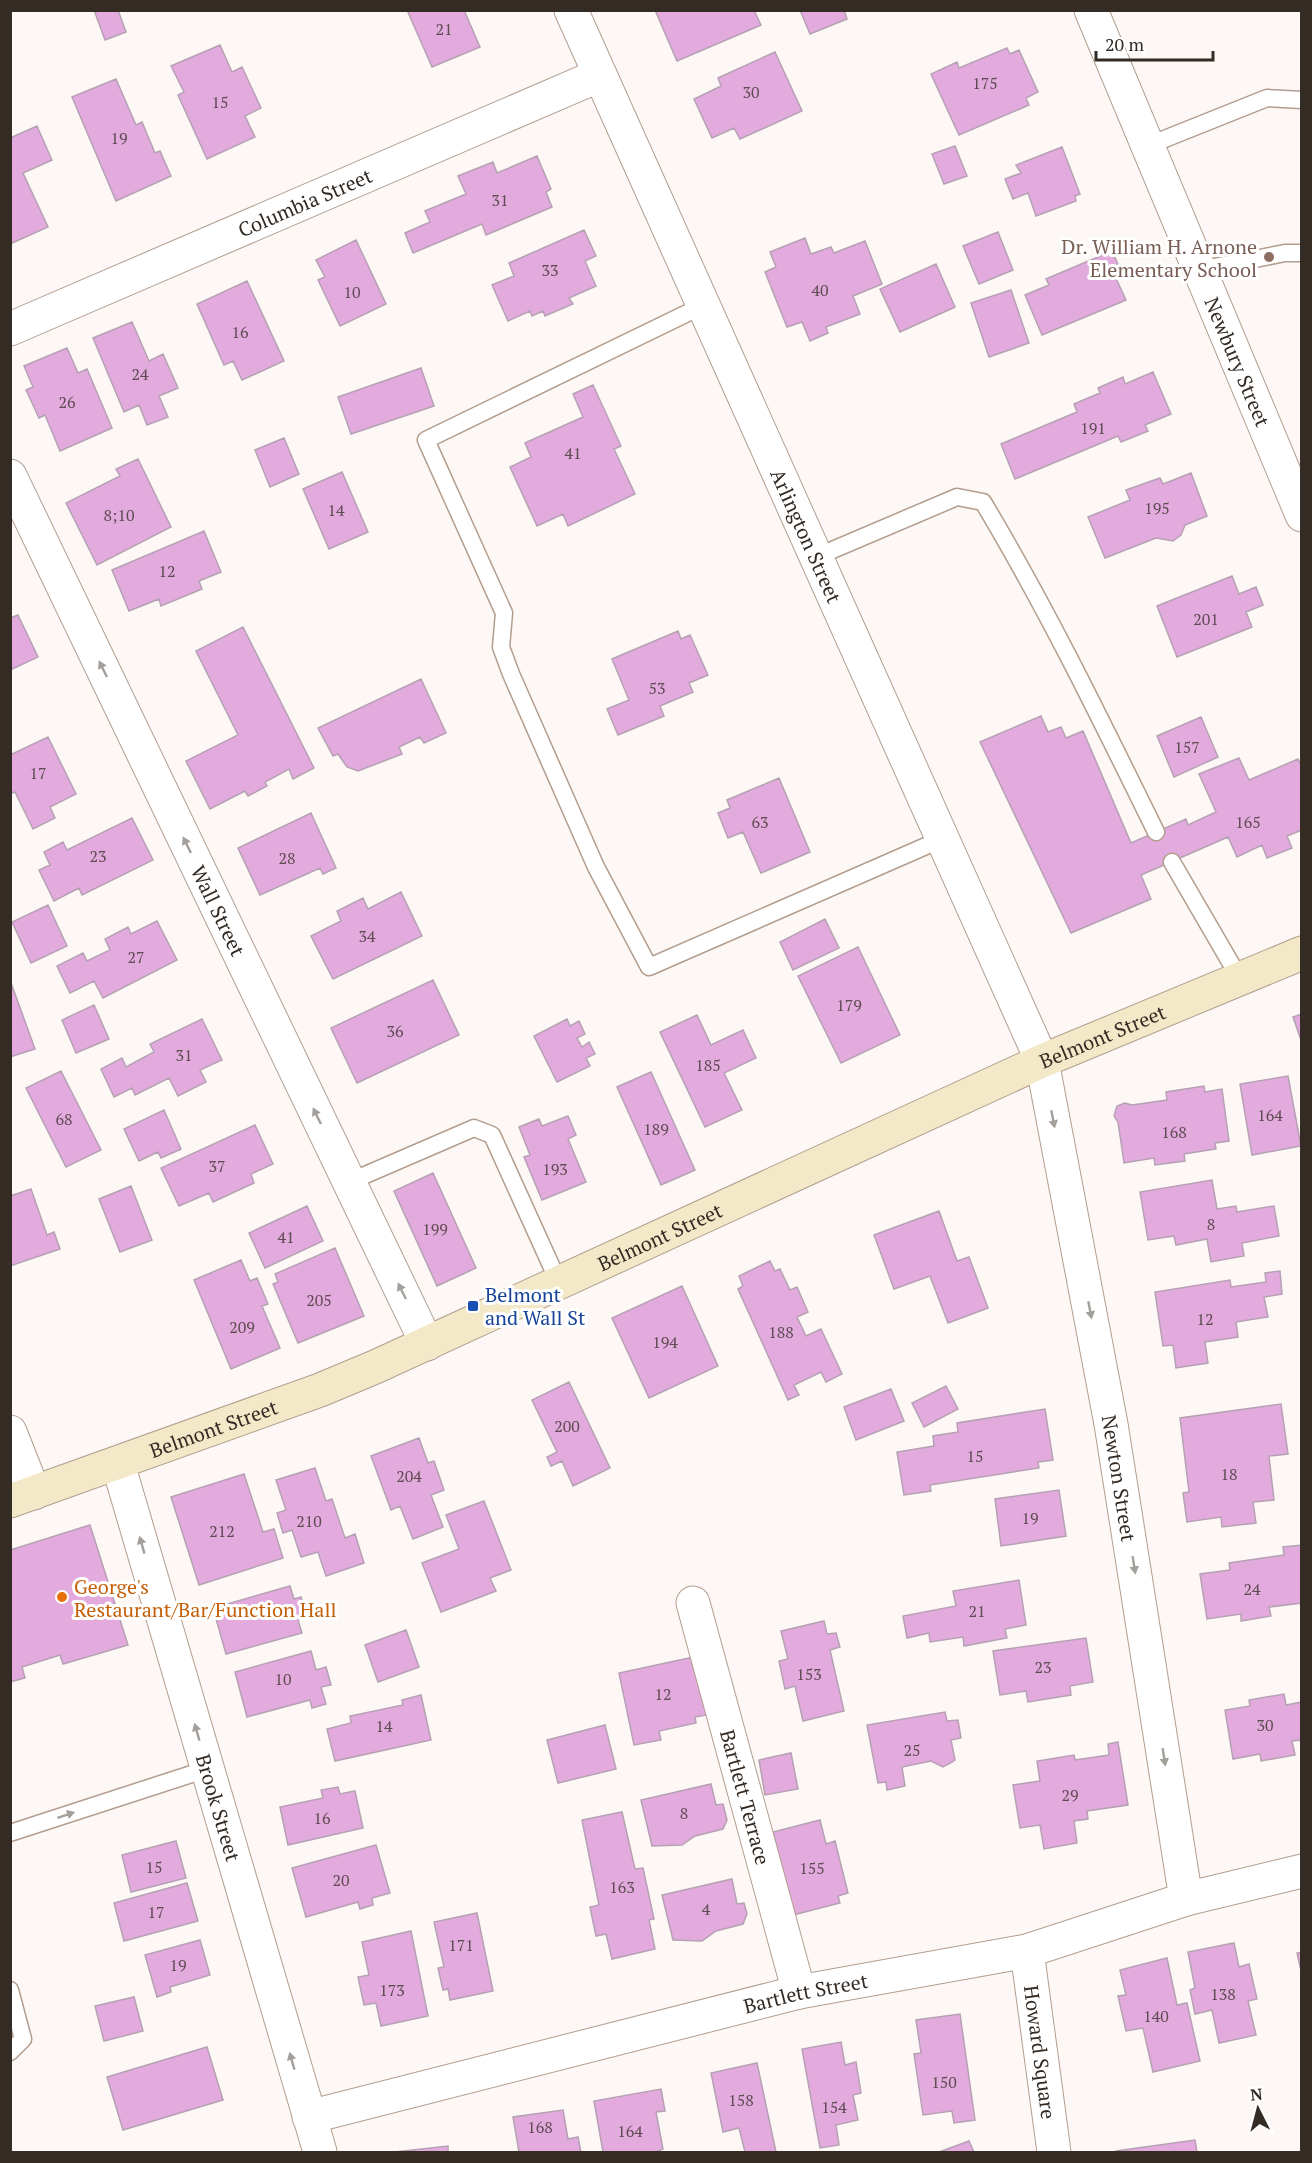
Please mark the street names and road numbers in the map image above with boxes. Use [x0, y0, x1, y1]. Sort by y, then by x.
street label: Columbia Street [234, 161, 377, 243]
street label: Newbury Street [1199, 293, 1277, 431]
street label: Arlington Street [765, 464, 849, 608]
street label: Wall Street [185, 861, 252, 961]
street label: Belmont Street [1035, 998, 1170, 1074]
street label: Belmont Street [593, 1196, 727, 1277]
street label: Belmont Street [146, 1393, 282, 1464]
street label: Newton Street [1096, 1412, 1143, 1544]
street label: Bartlett Terrace [715, 1726, 777, 1868]
street label: Brook Street [190, 1751, 248, 1865]
street label: Bartlett Street [740, 1966, 871, 2019]
street label: Howard Square [1018, 1984, 1063, 2121]

